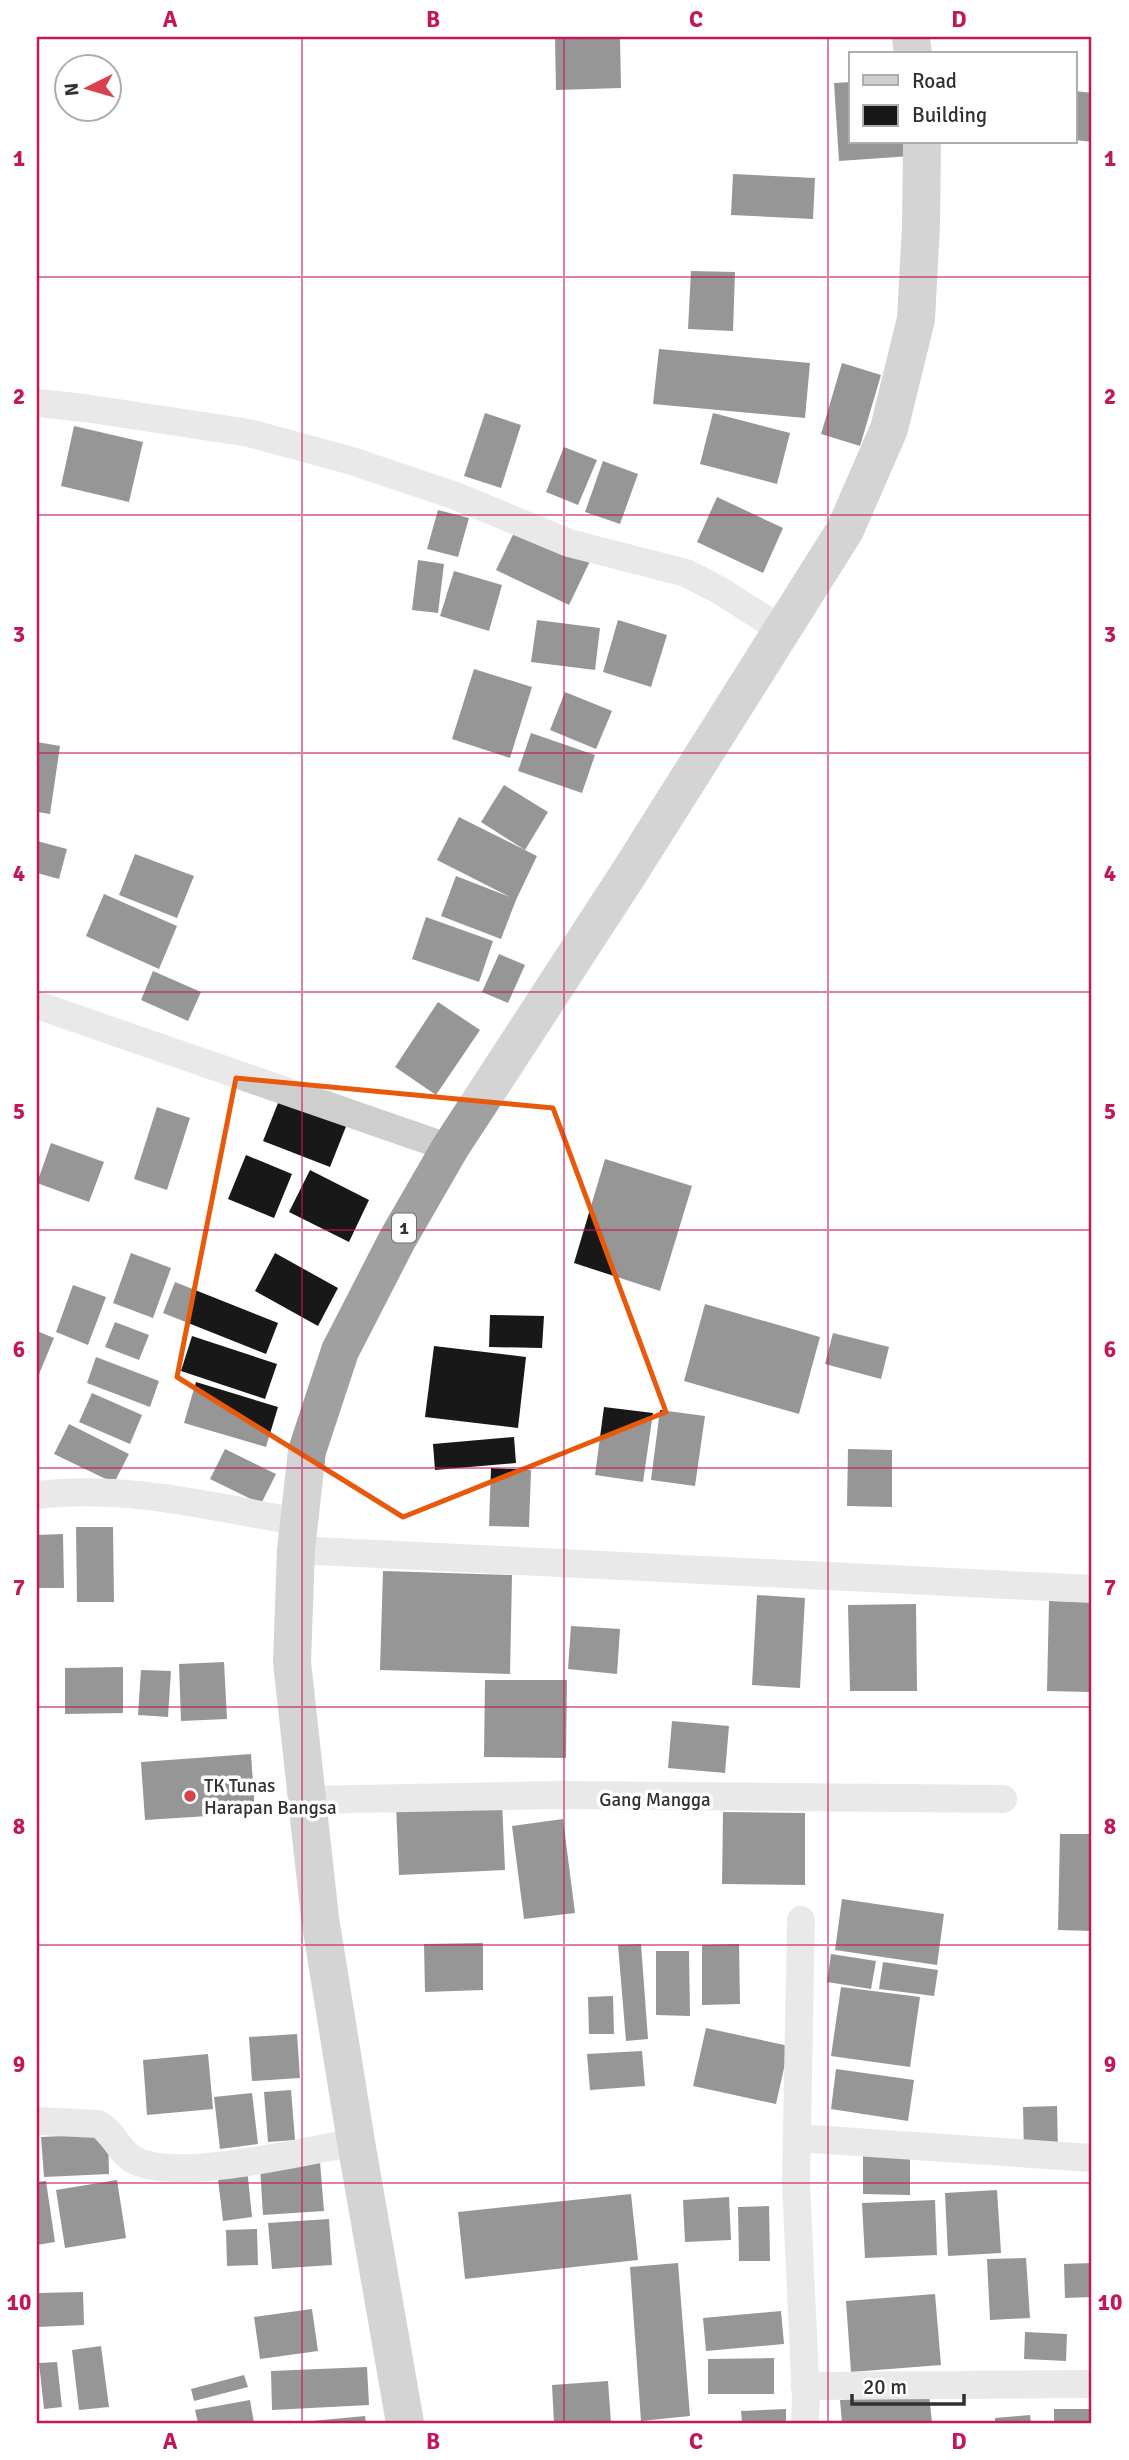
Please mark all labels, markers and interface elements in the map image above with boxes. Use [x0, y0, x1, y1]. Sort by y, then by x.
text: A [163, 5, 178, 34]
text: B [426, 5, 440, 34]
text: C [689, 5, 703, 34]
text: D [951, 5, 967, 34]
north arrow [52, 52, 122, 122]
legend [849, 52, 1076, 144]
text: Road [912, 68, 957, 94]
text: N [60, 82, 85, 97]
text: Building [912, 102, 987, 128]
text: 1 [13, 144, 25, 173]
text: 1 [1104, 144, 1116, 173]
text: 2 [13, 382, 25, 411]
text: 2 [1104, 382, 1116, 411]
text: 3 [13, 620, 25, 649]
text: 3 [1104, 620, 1116, 649]
text: 4 [13, 859, 25, 888]
text: 4 [1104, 859, 1116, 888]
text: 5 [13, 1097, 25, 1126]
text: 5 [1104, 1097, 1116, 1126]
road number: 1 [392, 1213, 416, 1242]
text: 6 [13, 1335, 25, 1364]
text: 6 [1104, 1335, 1116, 1364]
text: 7 [13, 1573, 25, 1602]
text: 7 [1104, 1573, 1116, 1602]
place label: TK Tunas Harapan Bangsa [204, 1774, 337, 1820]
marker: TK Tunas Harapan Bangsa [182, 1788, 198, 1804]
street label: Gang Mangga [599, 1788, 711, 1812]
text: 8 [13, 1812, 25, 1841]
text: 8 [1104, 1812, 1116, 1841]
text: 9 [13, 2050, 25, 2079]
text: 9 [1104, 2050, 1116, 2079]
text: 10 [7, 2288, 31, 2317]
text: 10 [1098, 2288, 1122, 2317]
scale bar [852, 2362, 964, 2406]
text: 20 m [863, 2374, 907, 2400]
text: A [163, 2427, 178, 2456]
text: B [426, 2427, 440, 2456]
text: C [689, 2427, 703, 2456]
text: D [951, 2427, 967, 2456]

